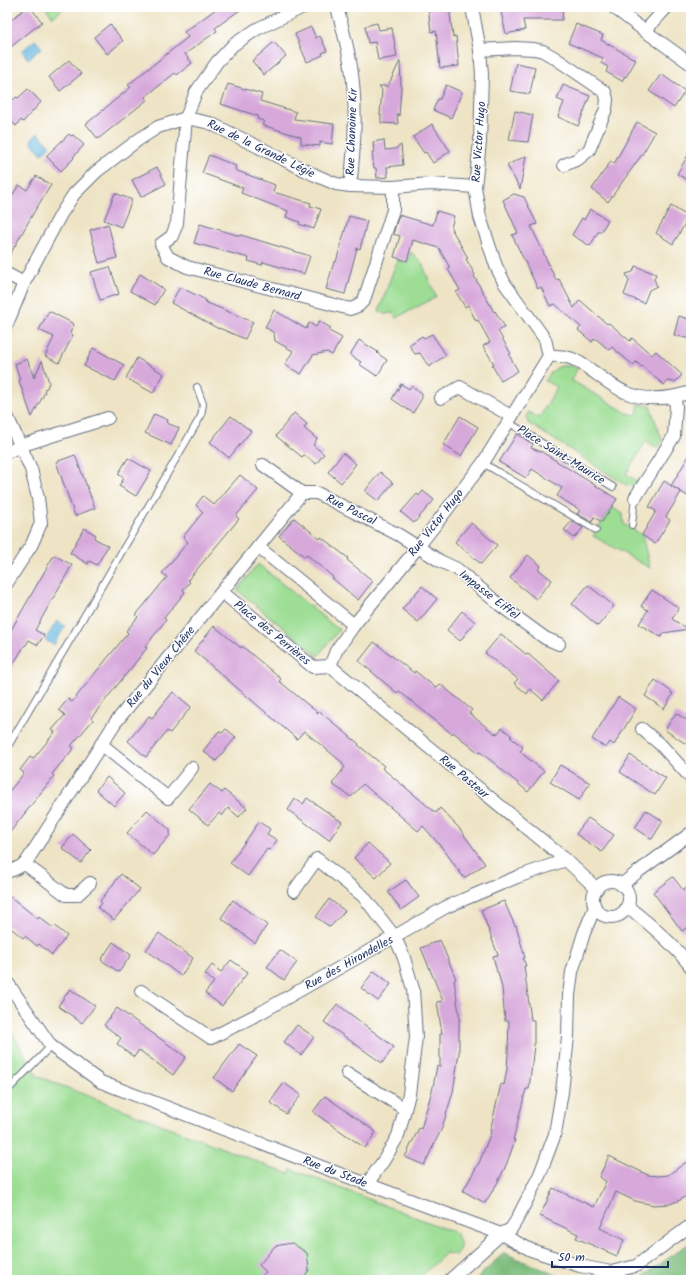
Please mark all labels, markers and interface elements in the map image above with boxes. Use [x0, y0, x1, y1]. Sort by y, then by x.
street label: Rue Chanoine Kir [341, 87, 363, 176]
street label: Rue Victor Hugo [467, 101, 491, 183]
street label: Rue de la Grande Légie [204, 115, 319, 184]
street label: Rue Claude Bernard [201, 262, 304, 306]
street label: Place Saint-Maurice [513, 420, 609, 490]
street label: Rue Victor Hugo [403, 485, 469, 561]
street label: Rue Pascal [323, 489, 379, 531]
street label: Impasse Eiffel [455, 565, 523, 625]
street label: Place des Perrières [229, 596, 315, 670]
street label: Rue du Vieux Chêne [122, 621, 200, 712]
street label: Rue Pasteur [435, 750, 494, 804]
street label: Rue des Hirondelles [301, 931, 397, 995]
street label: Rue du Stade [300, 1151, 371, 1193]
scale bar [552, 1243, 668, 1269]
text: 50 m [558, 1248, 585, 1267]

